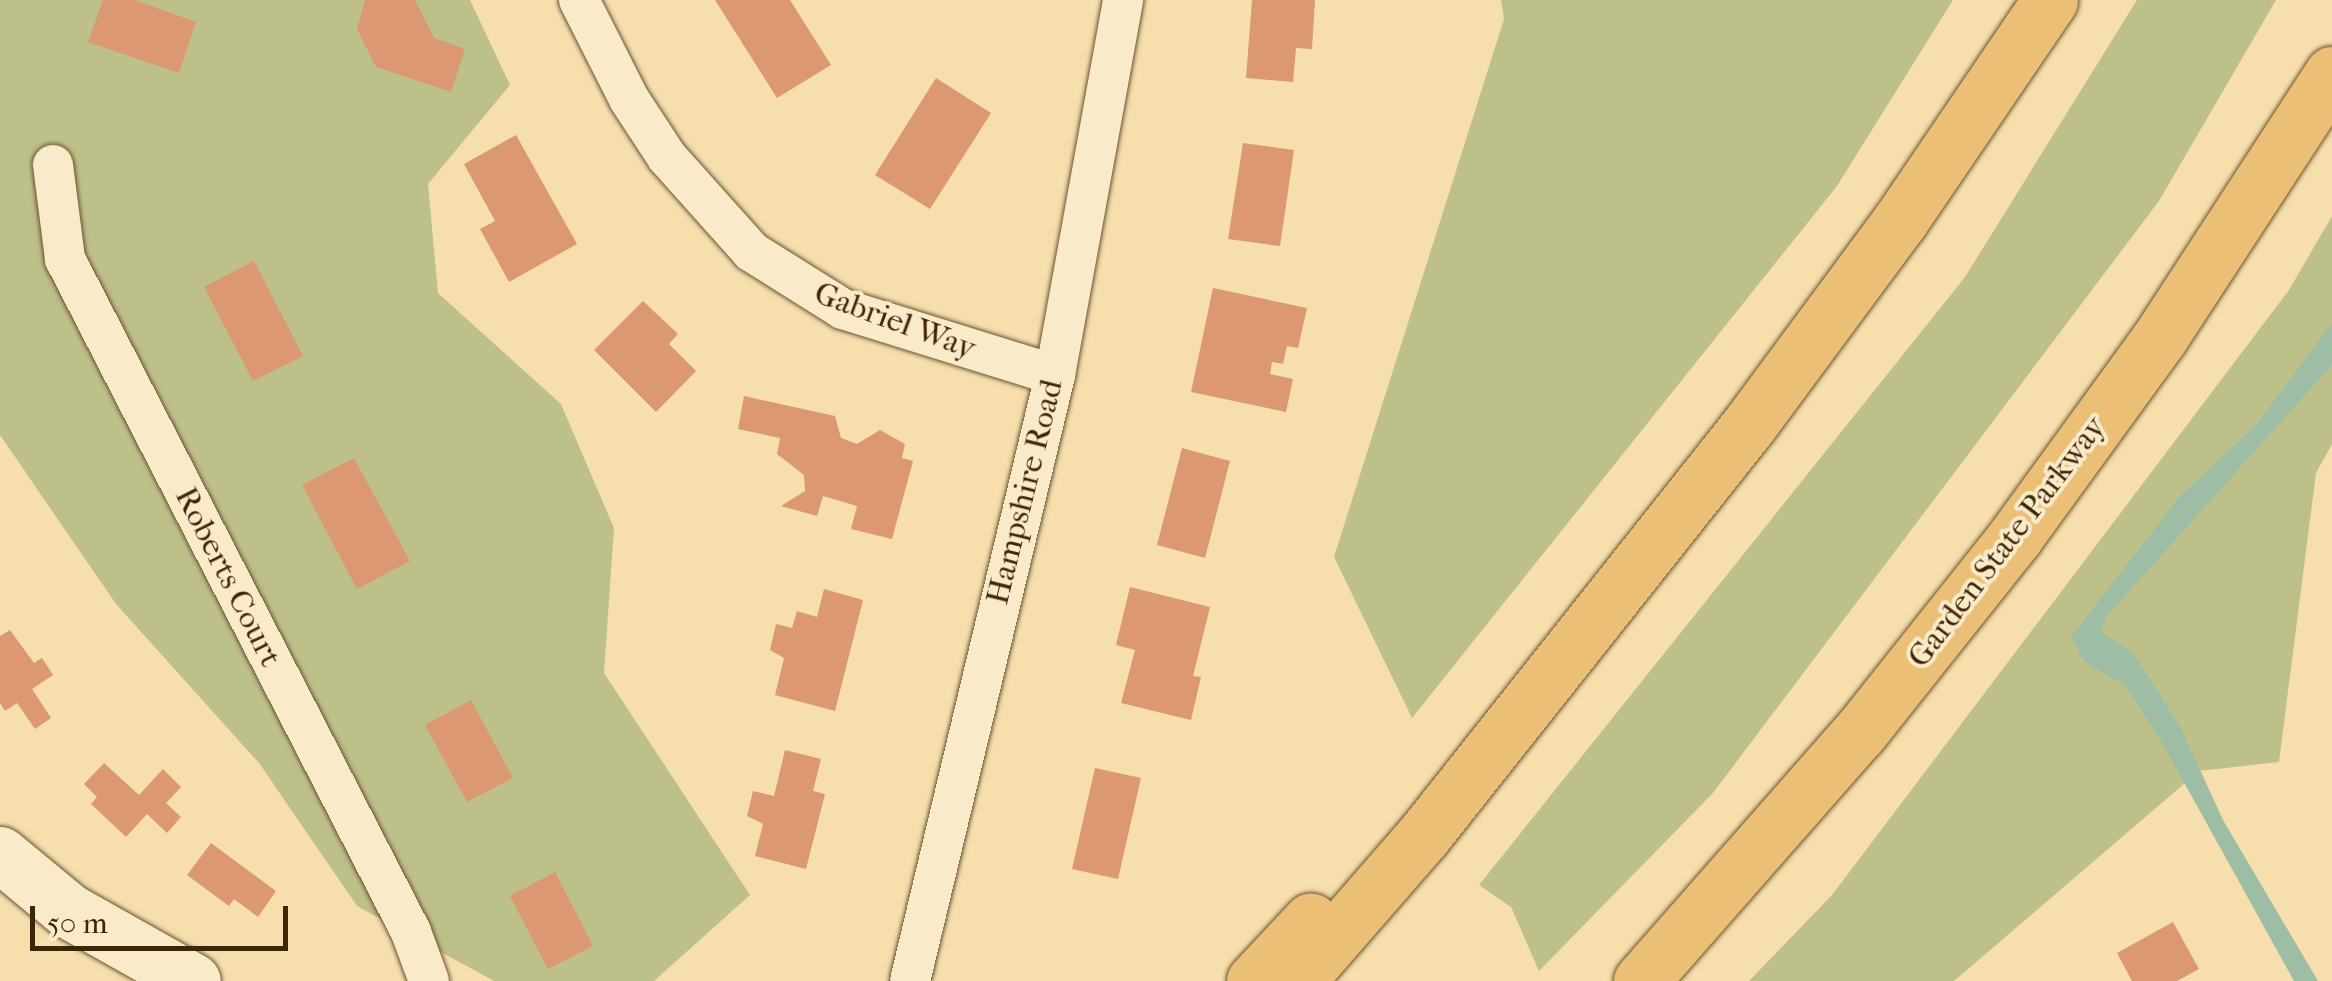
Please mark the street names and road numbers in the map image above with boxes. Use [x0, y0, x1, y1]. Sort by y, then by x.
street label: Gabriel Way [809, 274, 981, 368]
street label: Hampshire Road [978, 376, 1072, 608]
street label: Garden State Parkway [1900, 409, 2114, 675]
street label: Roberts Court [166, 481, 290, 673]

